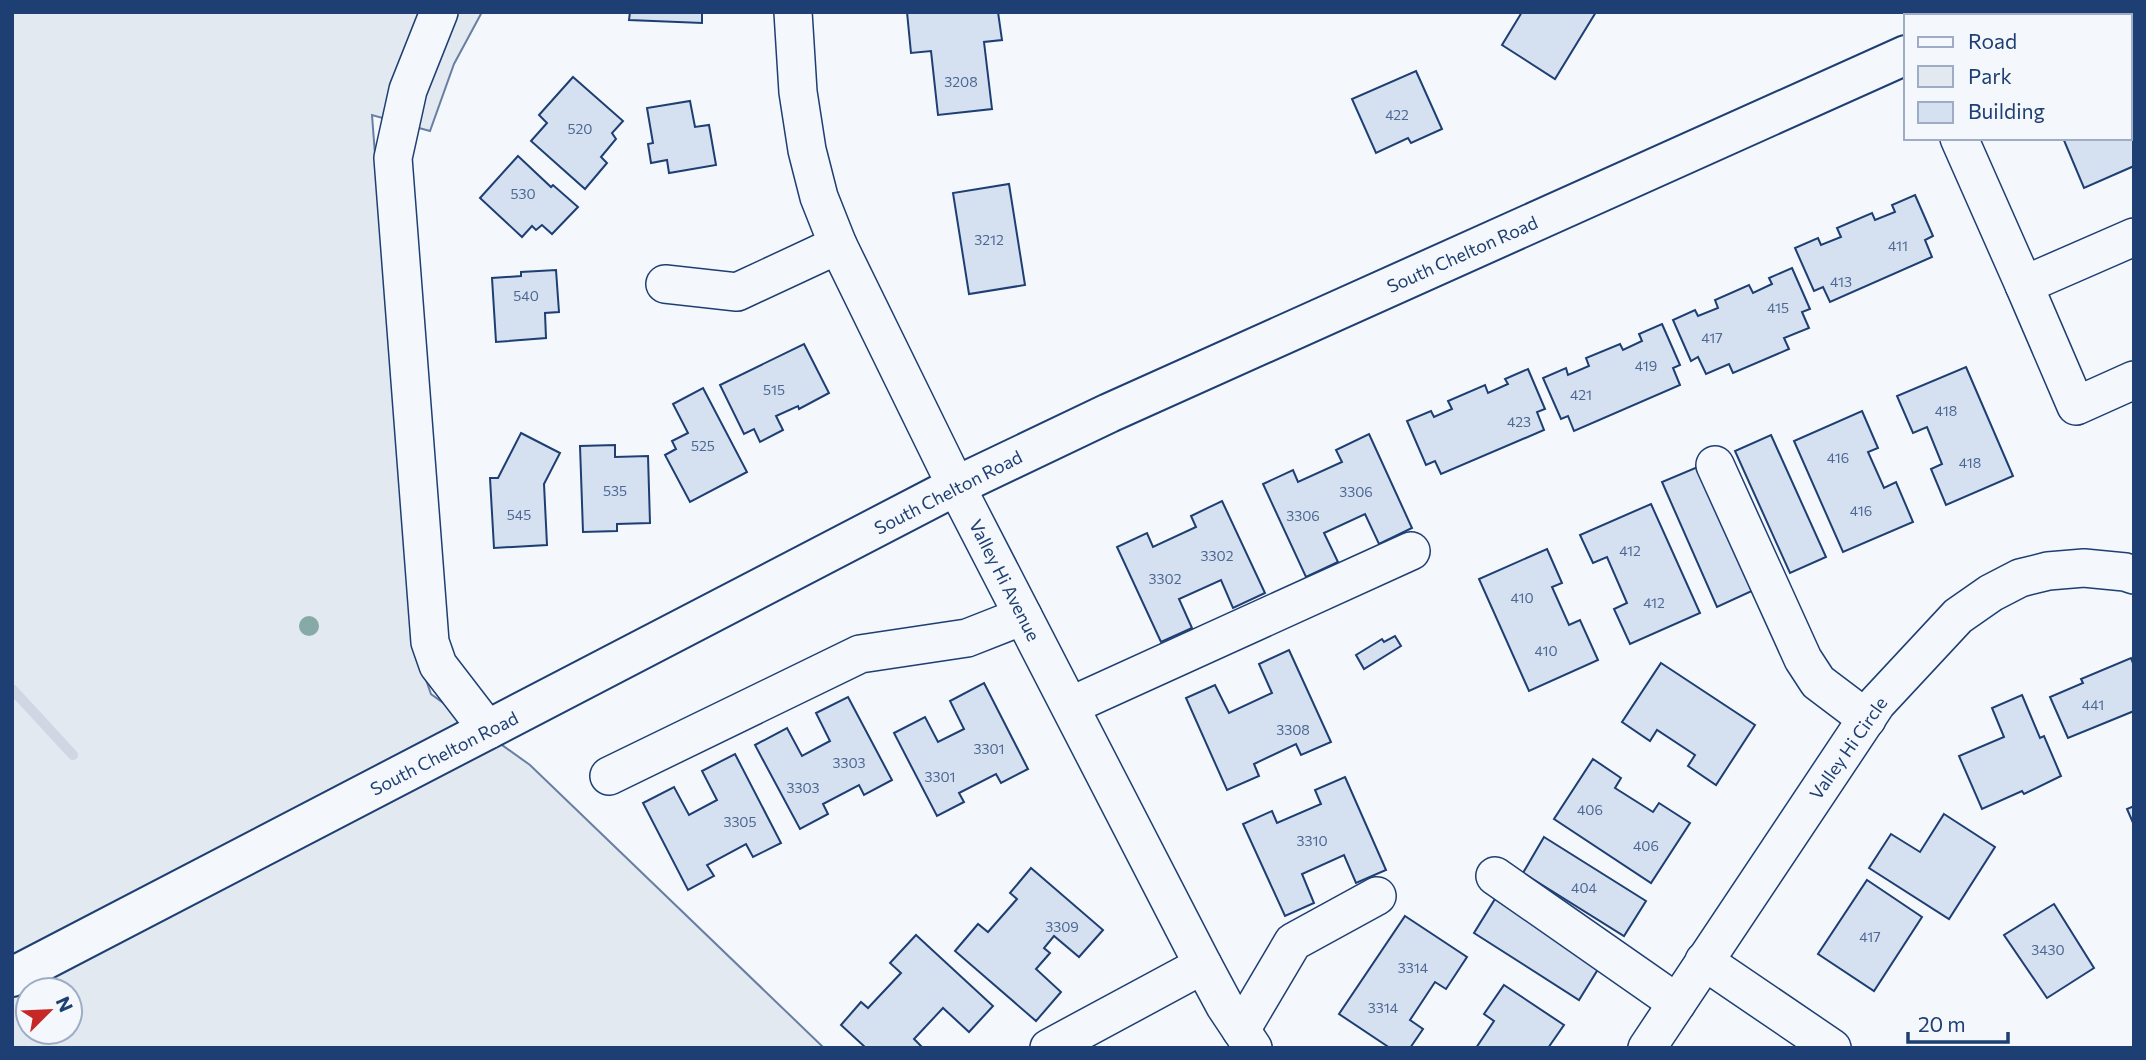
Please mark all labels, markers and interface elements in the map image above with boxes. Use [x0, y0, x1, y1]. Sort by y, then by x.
legend [1904, 14, 2132, 140]
text: Road [1968, 28, 2017, 53]
text: Park [1968, 63, 2012, 88]
house number: 3208 [944, 73, 978, 90]
text: Building [1968, 98, 2045, 123]
house number: 422 [1385, 106, 1409, 123]
house number: 520 [568, 120, 592, 137]
house number: 530 [510, 185, 536, 202]
street label: South Chelton Road [1383, 211, 1541, 297]
house number: 3212 [974, 231, 1004, 248]
house number: 411 [1888, 237, 1908, 254]
house number: 413 [1830, 273, 1852, 290]
house number: 540 [513, 287, 539, 304]
house number: 415 [1767, 299, 1789, 316]
house number: 417 [1701, 329, 1723, 346]
house number: 419 [1635, 357, 1657, 374]
house number: 515 [763, 381, 785, 398]
house number: 421 [1570, 386, 1592, 403]
house number: 418 [1935, 402, 1957, 419]
house number: 423 [1507, 413, 1531, 430]
house number: 525 [691, 437, 715, 454]
street label: South Chelton Road [870, 445, 1026, 539]
house number: 416 [1827, 449, 1849, 466]
house number: 418 [1959, 454, 1981, 471]
house number: 535 [603, 482, 627, 499]
house number: 3306 [1339, 483, 1373, 500]
house number: 416 [1850, 502, 1872, 519]
house number: 545 [507, 506, 531, 523]
house number: 3306 [1286, 507, 1320, 524]
street label: Valley Hi Avenue [965, 516, 1045, 644]
house number: 412 [1619, 542, 1641, 559]
house number: 3302 [1201, 547, 1234, 564]
house number: 3302 [1149, 570, 1182, 587]
house number: 410 [1510, 589, 1534, 606]
house number: 412 [1643, 594, 1665, 611]
house number: 410 [1534, 642, 1558, 659]
street label: Valley Hi Circle [1804, 692, 1892, 804]
house number: 441 [2082, 696, 2104, 713]
street label: South Chelton Road [366, 706, 522, 800]
house number: 3308 [1276, 721, 1310, 738]
house number: 3301 [973, 740, 1005, 757]
house number: 3303 [832, 754, 866, 771]
house number: 3301 [924, 768, 956, 785]
house number: 3303 [786, 779, 820, 796]
house number: 406 [1577, 801, 1603, 818]
house number: 3305 [723, 813, 757, 830]
house number: 3310 [1296, 832, 1328, 849]
house number: 406 [1633, 837, 1659, 854]
house number: 404 [1571, 879, 1598, 896]
house number: 3309 [1045, 918, 1079, 935]
house number: 417 [1859, 928, 1881, 945]
house number: 3430 [2031, 941, 2065, 958]
house number: 3314 [1398, 959, 1429, 976]
north arrow [14, 976, 84, 1046]
text: N [52, 993, 78, 1015]
house number: 3314 [1368, 999, 1399, 1016]
scale bar [1908, 1000, 2008, 1044]
text: 20 m [1918, 1011, 1966, 1036]

